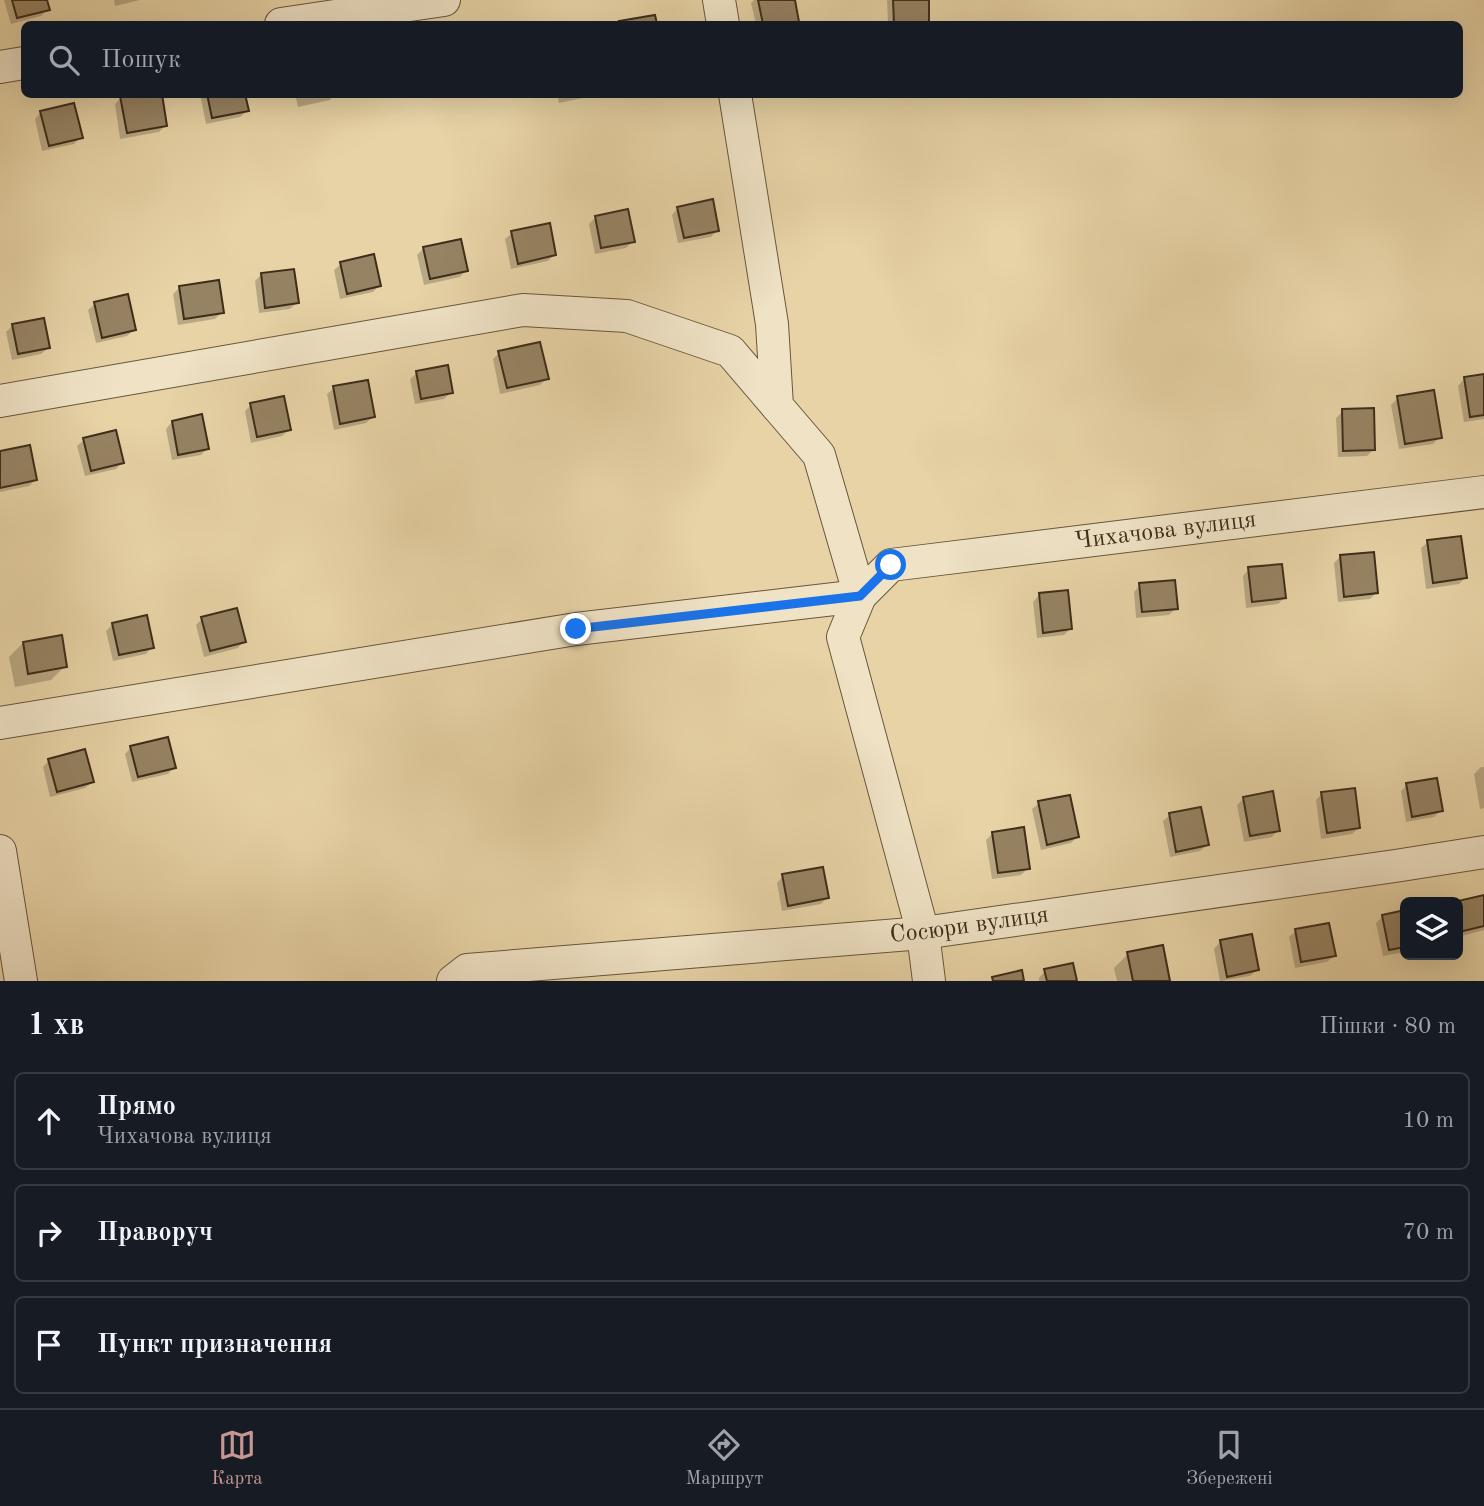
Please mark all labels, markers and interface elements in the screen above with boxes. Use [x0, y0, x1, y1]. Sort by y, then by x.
search box [21, 21, 1463, 98]
icon: search [45, 41, 83, 79]
text: Пошук [101, 47, 181, 73]
street label: Чихачова вулиця [1074, 508, 1258, 554]
route start [875, 549, 906, 580]
route end [560, 613, 591, 644]
map controls [1400, 897, 1463, 960]
button: layers [1400, 897, 1463, 960]
street label: Сосюри вулиця [889, 903, 1050, 948]
text: 1 хв [28, 1011, 84, 1041]
text: Пішки · 80 m [1320, 1015, 1456, 1038]
text: Прямо [97, 1094, 176, 1120]
icon: ahead [30, 1102, 68, 1140]
text: 10 m [1403, 1109, 1454, 1132]
text: Чихачова вулиця [97, 1125, 272, 1148]
icon: right [30, 1214, 68, 1252]
text: Праворуч [97, 1220, 213, 1246]
text: 70 m [1403, 1221, 1454, 1244]
icon: arrive [30, 1326, 68, 1364]
text: Пункт призначення [97, 1332, 332, 1358]
tab: Карта [211, 1426, 263, 1491]
tab: Маршрут [685, 1426, 763, 1491]
tab: Збережені [1186, 1426, 1273, 1491]

